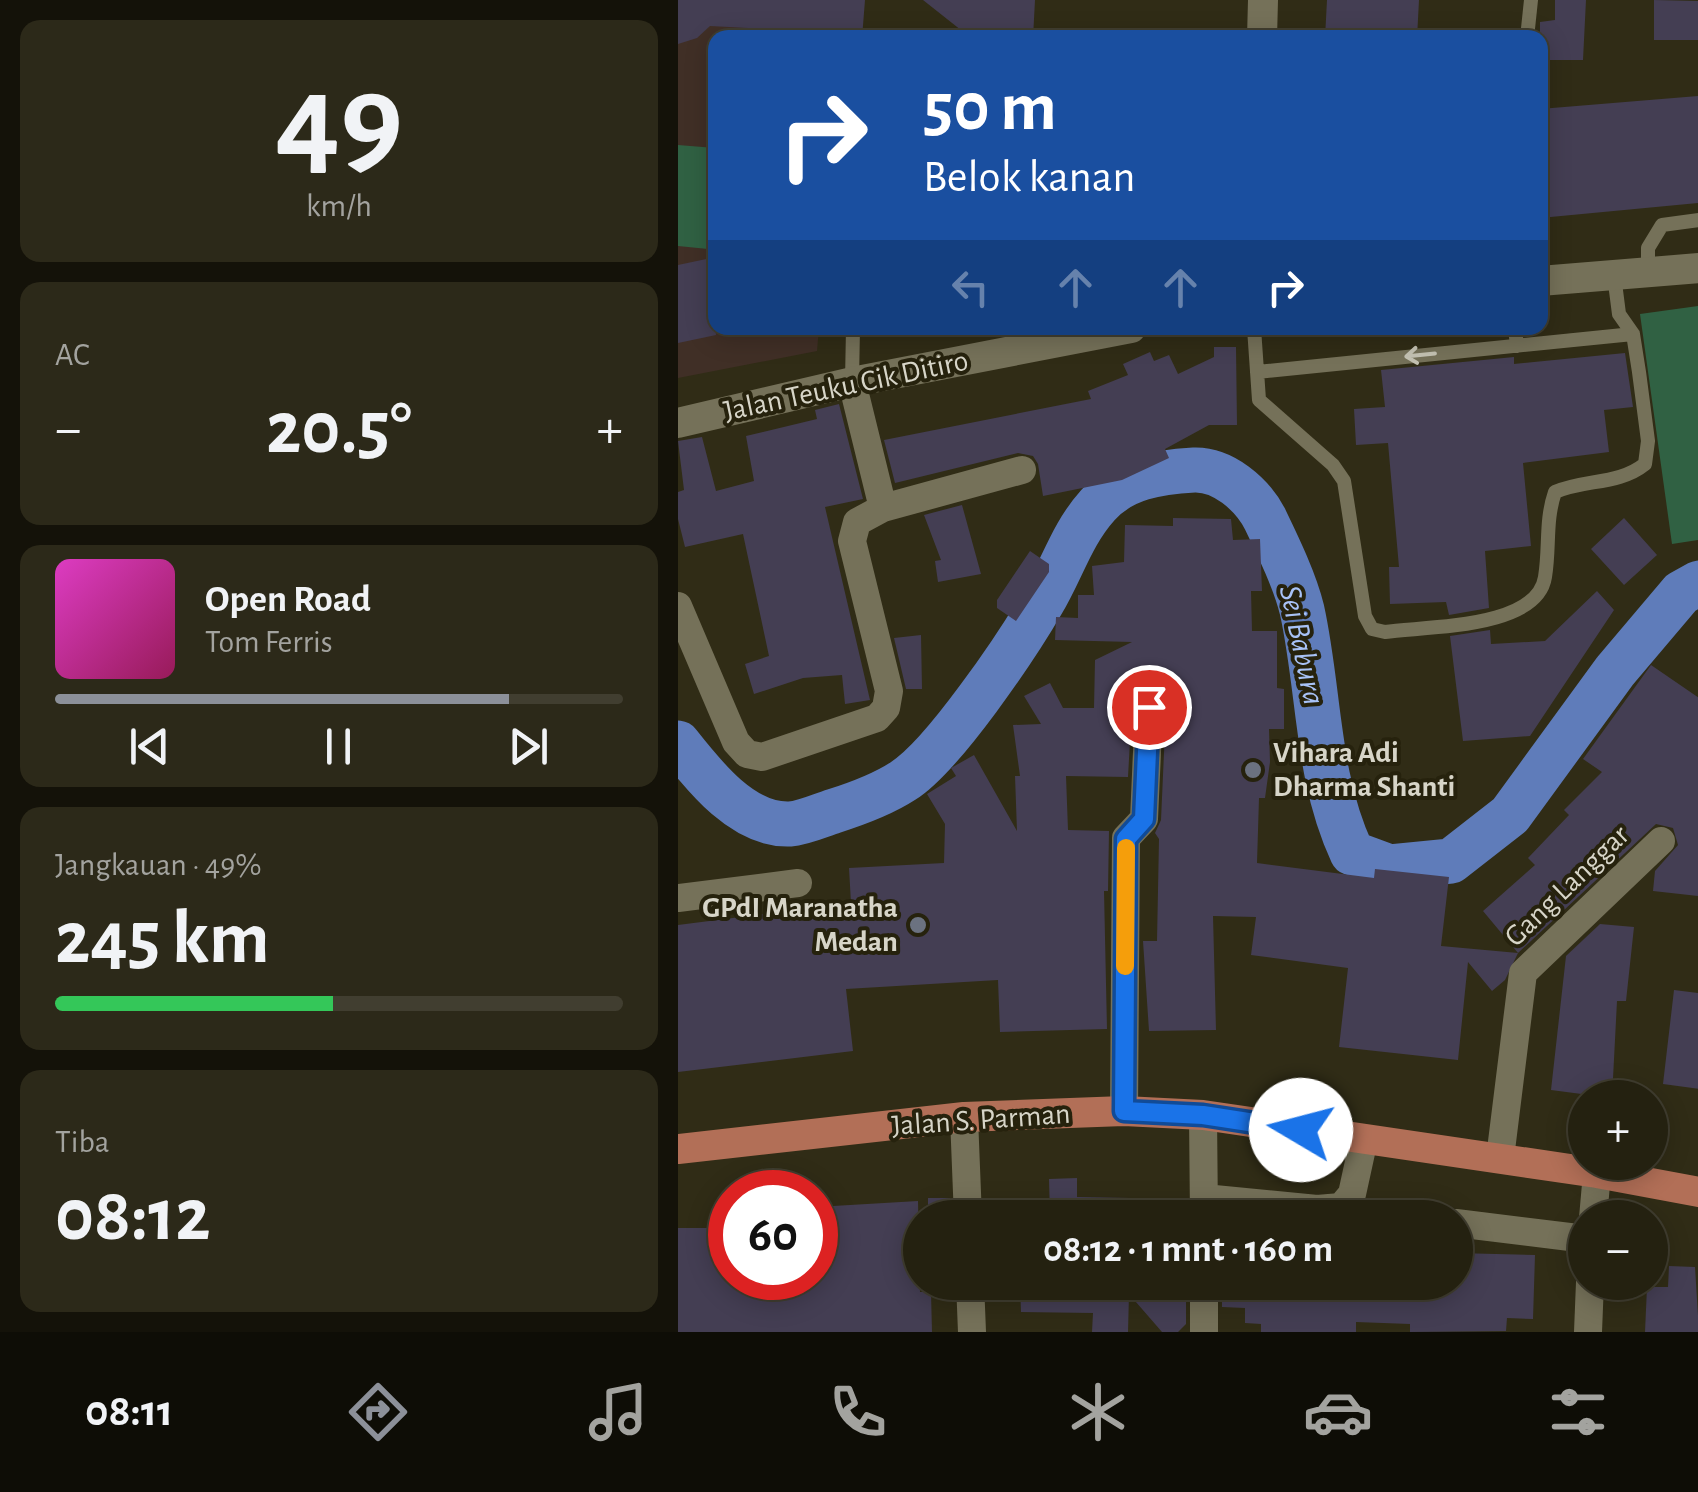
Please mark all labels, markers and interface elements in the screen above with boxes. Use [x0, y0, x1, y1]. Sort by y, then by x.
text: 49 [275, 57, 403, 187]
icon: right [758, 70, 888, 200]
text: 50 m [923, 73, 1057, 143]
text: Belok kanan [923, 155, 1135, 200]
text: km/h [306, 190, 372, 222]
icon: left [943, 260, 998, 315]
icon: ahead [1048, 260, 1103, 315]
icon: ahead [1153, 260, 1208, 315]
icon: right [1258, 260, 1313, 315]
text: AC [55, 339, 90, 371]
street label: Jalan Teuku Cik Ditiro [721, 345, 971, 427]
one-way arrow [1405, 346, 1437, 365]
text: 20.5° [266, 392, 412, 467]
text: − [55, 402, 81, 457]
text: + [597, 402, 623, 457]
text: Open Road [205, 581, 371, 619]
water label: Sei Babura [1274, 582, 1330, 708]
text: Tom Ferris [205, 626, 333, 658]
pin [1107, 665, 1192, 750]
icon: arrive [1122, 680, 1177, 735]
icon: previous [122, 719, 177, 774]
icon: pause [311, 719, 366, 774]
icon: next [501, 719, 556, 774]
place label: Vihara Adi Dharma Shanti [1273, 738, 1455, 802]
marker: Vihara Adi Dharma Shanti [1242, 759, 1264, 781]
street label: Gang Langgar [1499, 819, 1635, 952]
text: Jangkauan · 49% [55, 849, 262, 881]
place label: GPdI Maranatha Medan [702, 893, 898, 957]
text: 245 km [55, 902, 269, 977]
marker: GPdI Maranatha Medan [907, 914, 929, 936]
position arrow [1249, 1078, 1353, 1182]
map controls [1568, 1080, 1668, 1300]
button: + [1568, 1080, 1668, 1180]
street label: Jalan S. Parman [891, 1099, 1071, 1141]
text: Tiba [55, 1126, 110, 1158]
speed limit sign: 60 [708, 1170, 838, 1300]
text: 08:12 [55, 1179, 211, 1254]
button: − [1568, 1200, 1668, 1300]
text: 08:12 · 1 mnt · 160 m [1043, 1231, 1333, 1269]
icon: directions [343, 1377, 413, 1447]
icon: music [583, 1377, 653, 1447]
icon: phone [823, 1377, 893, 1447]
icon: climate [1063, 1377, 1133, 1447]
icon: car [1303, 1377, 1373, 1447]
icon: filters [1543, 1377, 1613, 1447]
text: 08:11 [85, 1389, 173, 1434]

